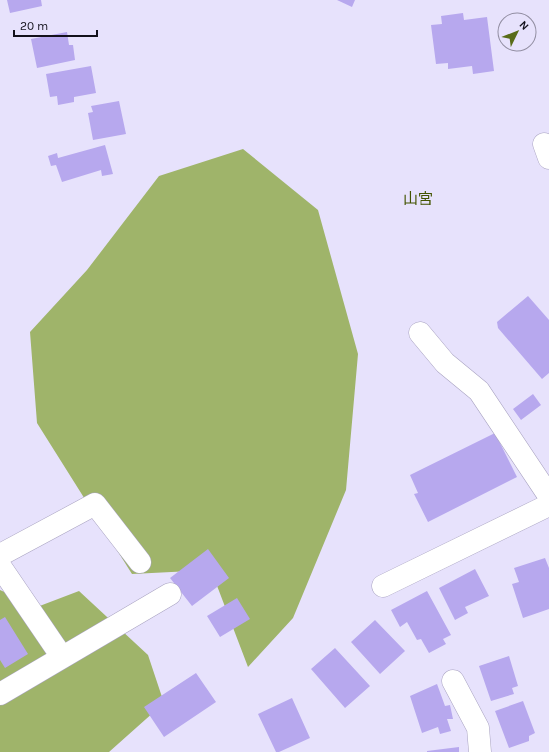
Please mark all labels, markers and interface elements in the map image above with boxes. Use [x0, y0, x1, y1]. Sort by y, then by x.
scale bar [14, 12, 97, 38]
north arrow [497, 12, 537, 52]
text: N [517, 18, 531, 33]
text: 20 m [20, 19, 48, 33]
district label: 山宮 [403, 190, 433, 208]

